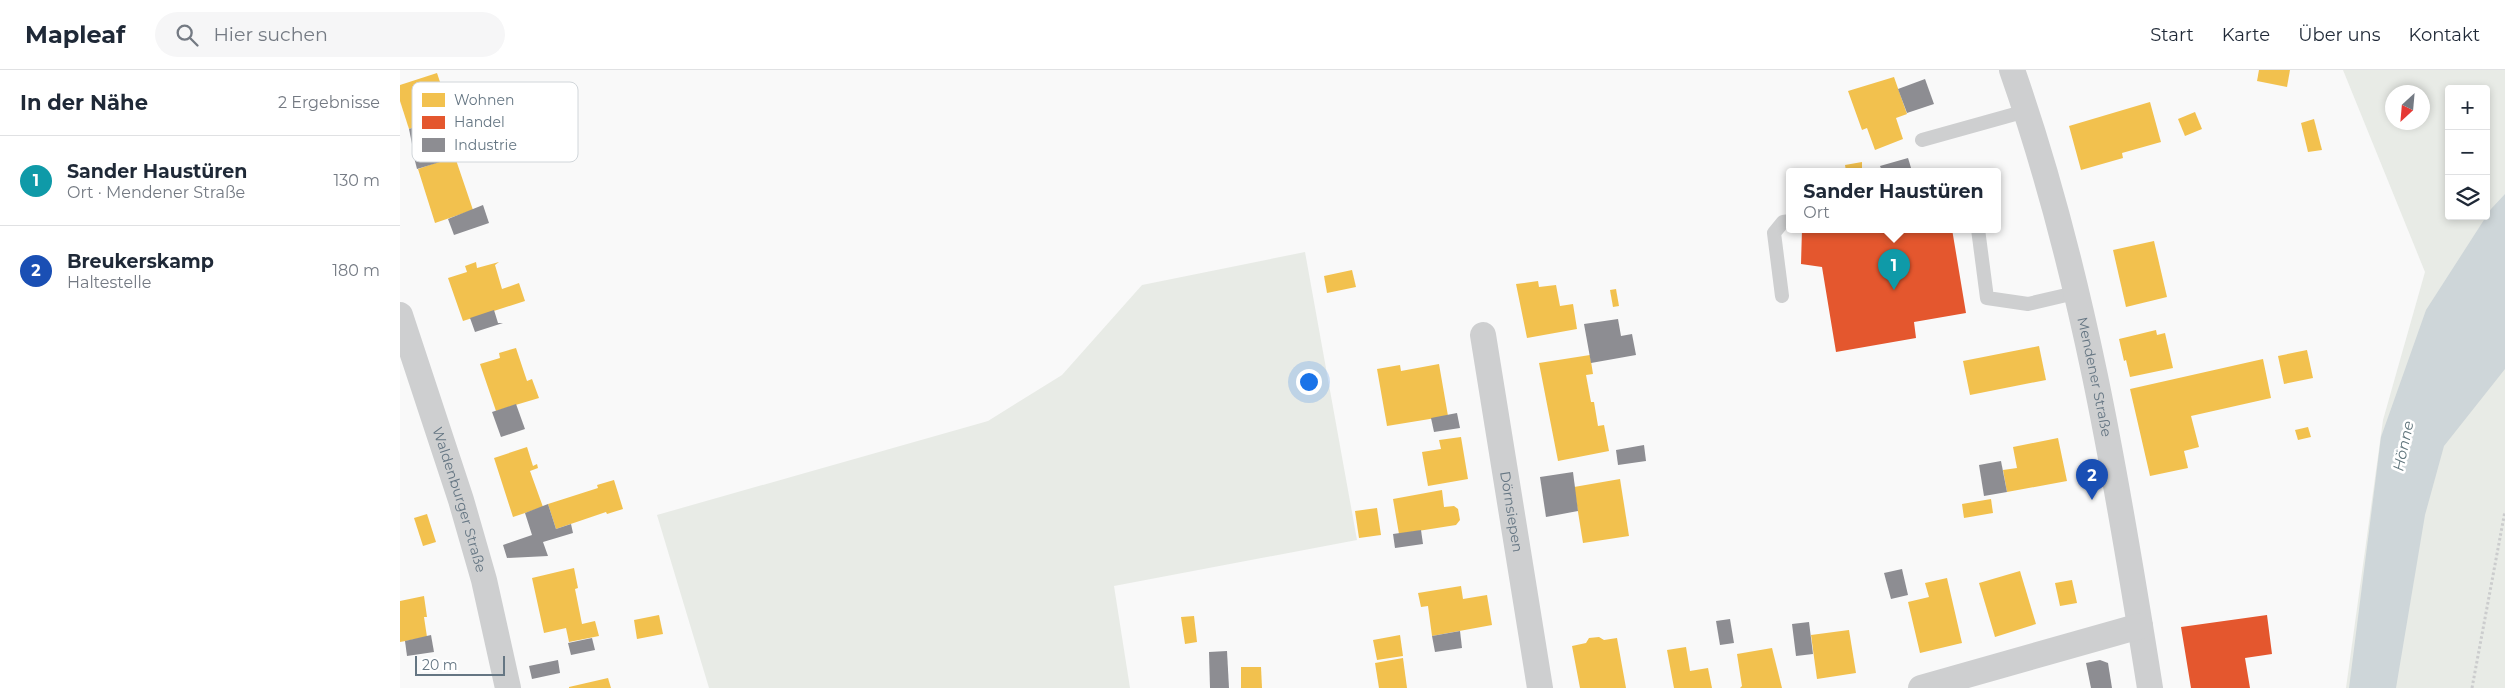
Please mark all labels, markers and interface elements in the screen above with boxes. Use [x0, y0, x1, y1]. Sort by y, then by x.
search box [155, 12, 505, 57]
text: Mapleaf [25, 20, 125, 49]
icon: search [173, 21, 201, 49]
text: Hier suchen [213, 23, 328, 46]
text: Start [2150, 24, 2194, 46]
text: Karte [2222, 24, 2270, 46]
text: Über uns [2298, 24, 2381, 46]
text: Kontakt [2409, 24, 2480, 46]
legend [412, 82, 578, 162]
north arrow [2385, 85, 2430, 130]
map controls [2445, 85, 2490, 220]
button: + [2445, 85, 2490, 130]
text: In der Nähe [20, 90, 148, 115]
text: Wohnen [454, 91, 514, 109]
text: 2 Ergebnisse [278, 93, 380, 112]
text: Handel [454, 113, 505, 131]
button: − [2445, 130, 2490, 175]
text: Industrie [454, 136, 517, 154]
text: Sander Haustüren [67, 160, 247, 183]
popup [1786, 168, 2001, 233]
text: 1 [33, 171, 39, 190]
text: 130 m [333, 171, 380, 190]
button: layers [2445, 175, 2490, 220]
text: Sander Haustüren [1803, 180, 1984, 203]
text: Ort · Mendener Straße [67, 183, 245, 202]
text: Ort [1803, 203, 1830, 222]
pin: 1 [1878, 249, 1910, 290]
text: Breukerskamp [67, 250, 214, 273]
text: 2 [31, 261, 41, 280]
text: 180 m [332, 261, 380, 280]
text: Haltestelle [67, 273, 151, 292]
street label: Mendener Straße [2073, 315, 2116, 438]
your location [1296, 369, 1322, 395]
water label: Hönne [2388, 419, 2418, 473]
street label: Waldenburger Straße [428, 425, 490, 574]
pin: 2 [2076, 459, 2108, 500]
street label: Dörnsiepen [1496, 470, 1527, 554]
scale bar [415, 653, 505, 676]
text: 20 m [422, 656, 458, 674]

